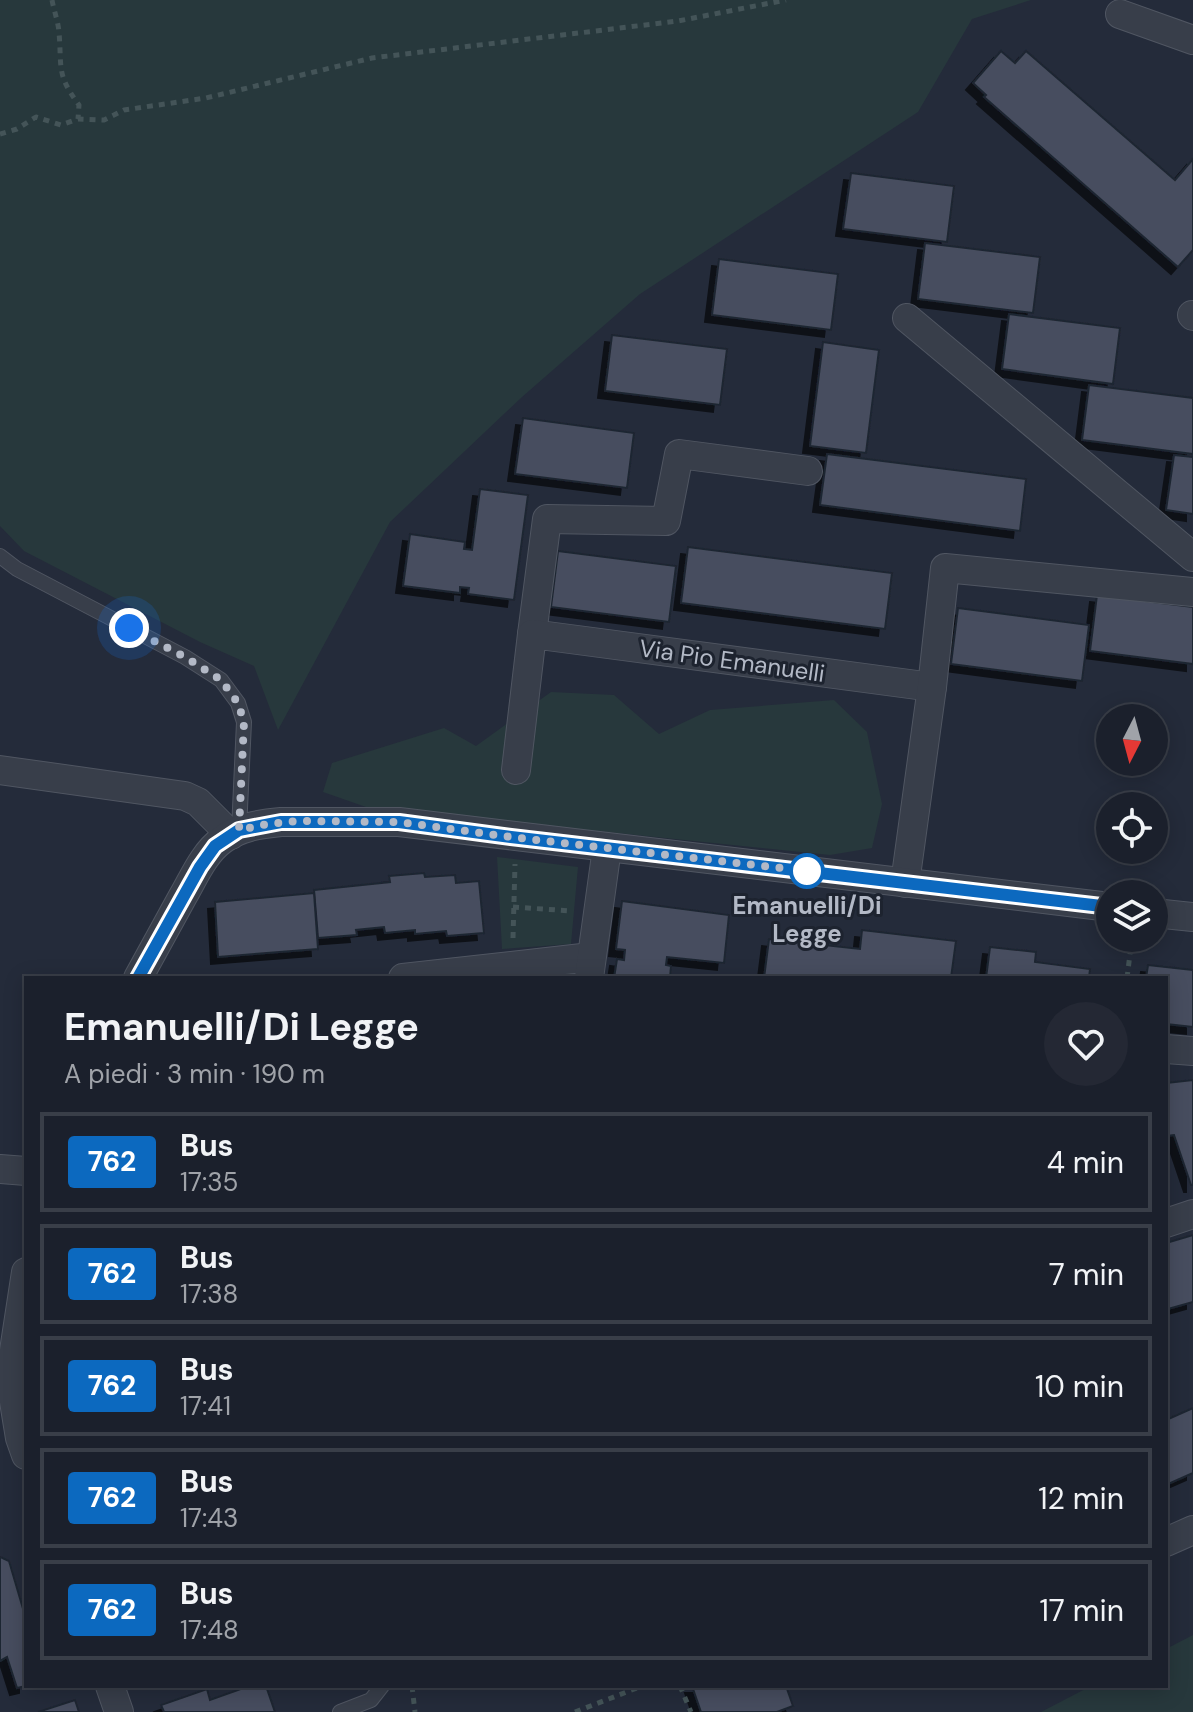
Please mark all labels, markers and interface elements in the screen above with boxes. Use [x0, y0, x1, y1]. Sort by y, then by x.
your location [109, 608, 149, 648]
street label: Via Pio Emanuelli [637, 632, 827, 689]
north arrow [1096, 704, 1168, 776]
map controls [1096, 704, 1168, 952]
button: locate [1096, 792, 1168, 864]
marker: Emanuelli/Di Legge [790, 854, 824, 888]
button: layers [1096, 880, 1168, 952]
place label: Emanuelli/Di Legge [733, 890, 882, 949]
text: Emanuelli/Di Legge [64, 1002, 419, 1052]
button: heart [1044, 1002, 1128, 1086]
text: A piedi · 3 min · 190 m [64, 1057, 325, 1091]
text: Bus [180, 1126, 234, 1165]
text: 762 [88, 1143, 136, 1180]
text: 4 min [1047, 1143, 1124, 1182]
text: 17:35 [180, 1165, 238, 1199]
text: Bus [180, 1238, 234, 1277]
text: 762 [88, 1255, 136, 1292]
text: 7 min [1049, 1255, 1124, 1294]
text: 17:38 [180, 1277, 238, 1311]
text: Bus [180, 1350, 234, 1389]
text: 762 [88, 1367, 136, 1404]
text: 10 min [1035, 1367, 1124, 1406]
text: 17:41 [180, 1389, 231, 1423]
text: Bus [180, 1462, 234, 1501]
text: 762 [88, 1479, 136, 1516]
text: 12 min [1038, 1479, 1124, 1518]
text: 17:43 [180, 1501, 238, 1535]
text: Bus [180, 1574, 234, 1613]
text: 762 [88, 1591, 136, 1628]
text: 17 min [1039, 1591, 1124, 1630]
text: 17:48 [180, 1613, 239, 1647]

